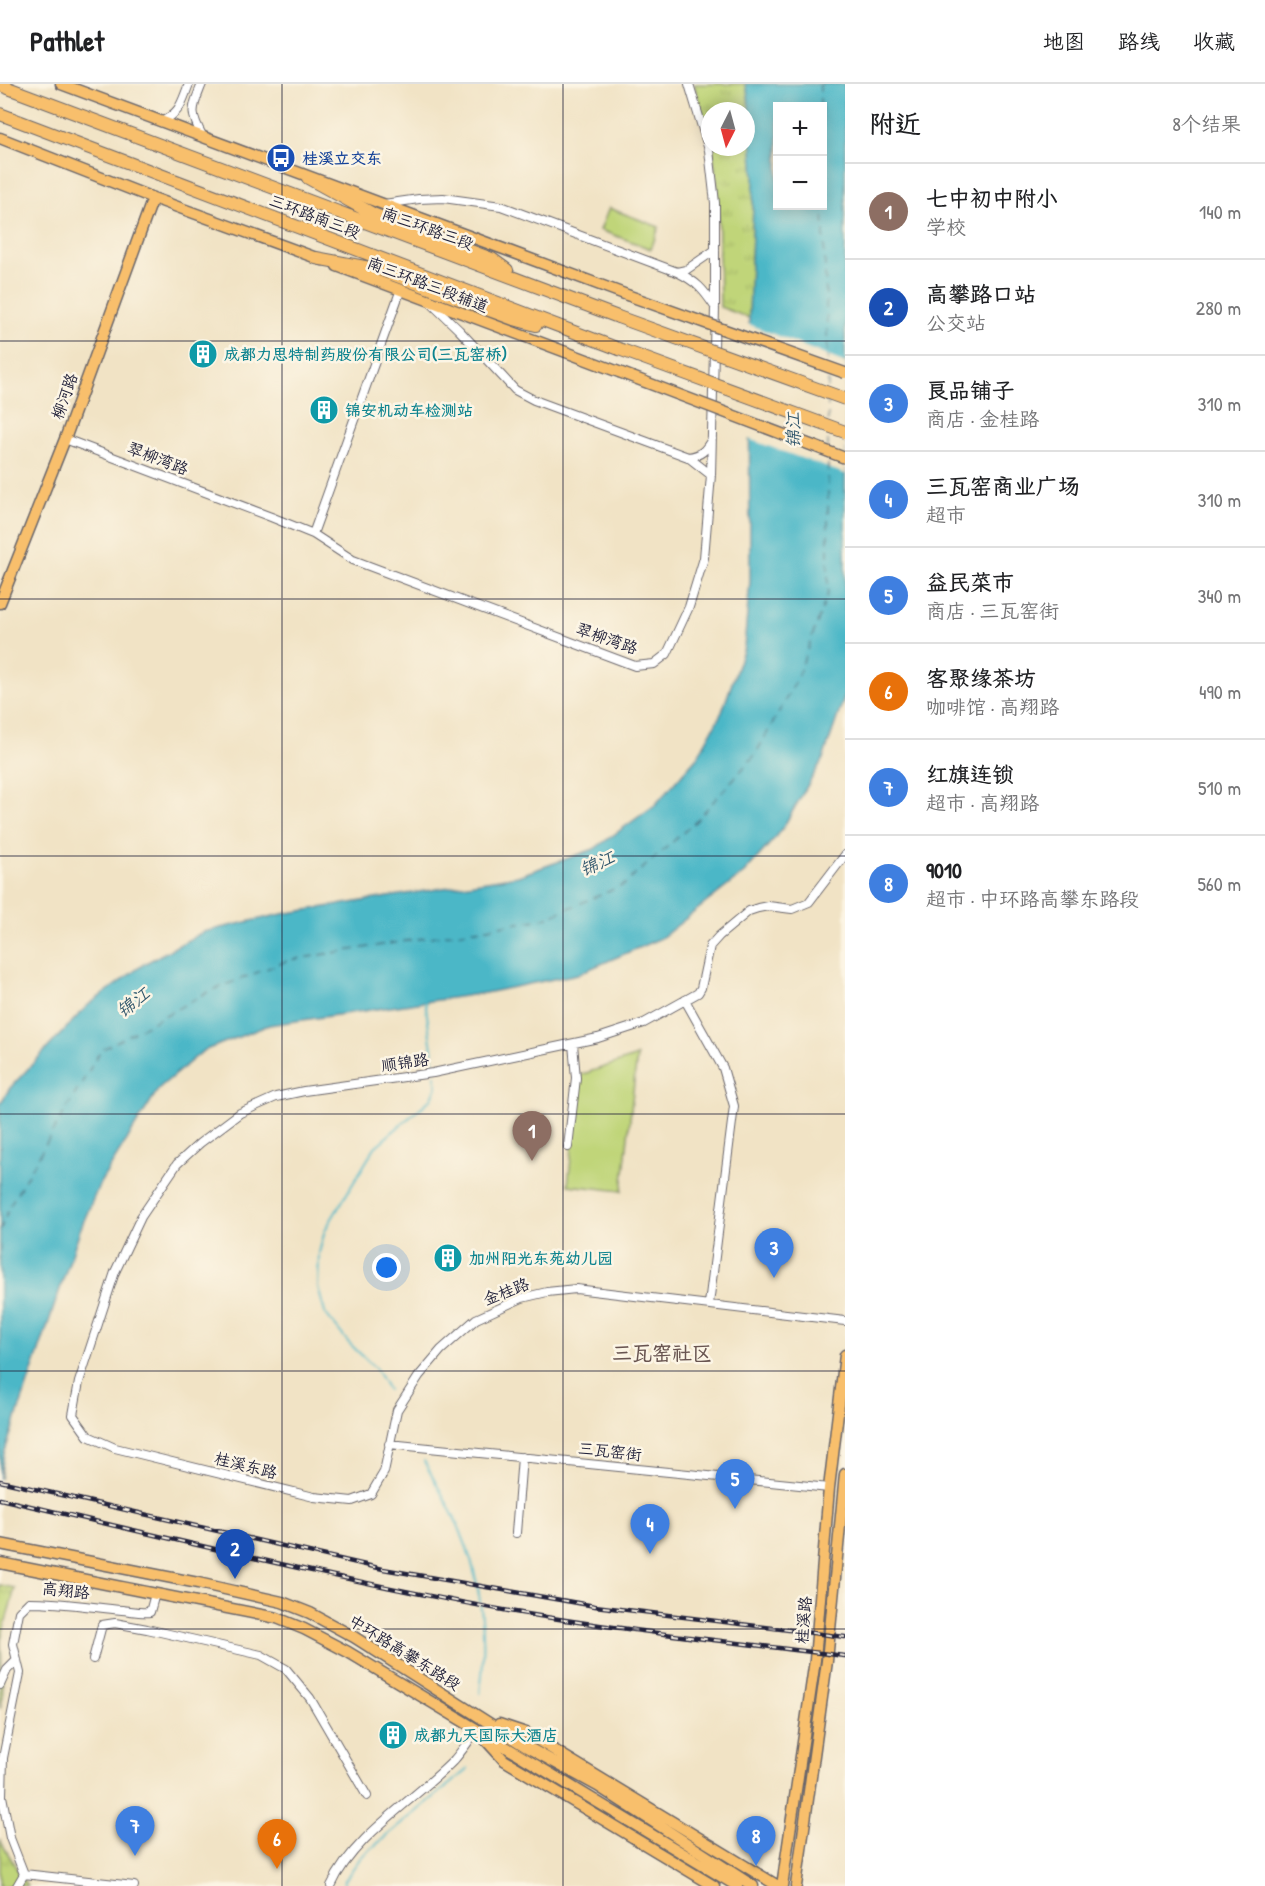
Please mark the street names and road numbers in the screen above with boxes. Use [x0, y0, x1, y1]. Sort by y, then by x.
street label: 三环路南三段 [266, 189, 364, 243]
street label: 南三环路三段 [379, 201, 477, 255]
street label: 南三环路三段辅道 [364, 251, 492, 317]
street label: 柳河路 [45, 370, 83, 422]
street label: 翠柳湾路 [124, 436, 192, 480]
street label: 翠柳湾路 [573, 617, 641, 659]
street label: 顺锦路 [380, 1048, 430, 1076]
street label: 金桂路 [480, 1272, 532, 1310]
street label: 三瓦窑街 [577, 1437, 643, 1465]
street label: 桂溪东路 [212, 1447, 280, 1483]
street label: 高翔路 [41, 1577, 91, 1603]
street label: 桂溪路 [790, 1595, 816, 1645]
street label: 中环路高攀东路段 [345, 1609, 465, 1695]

